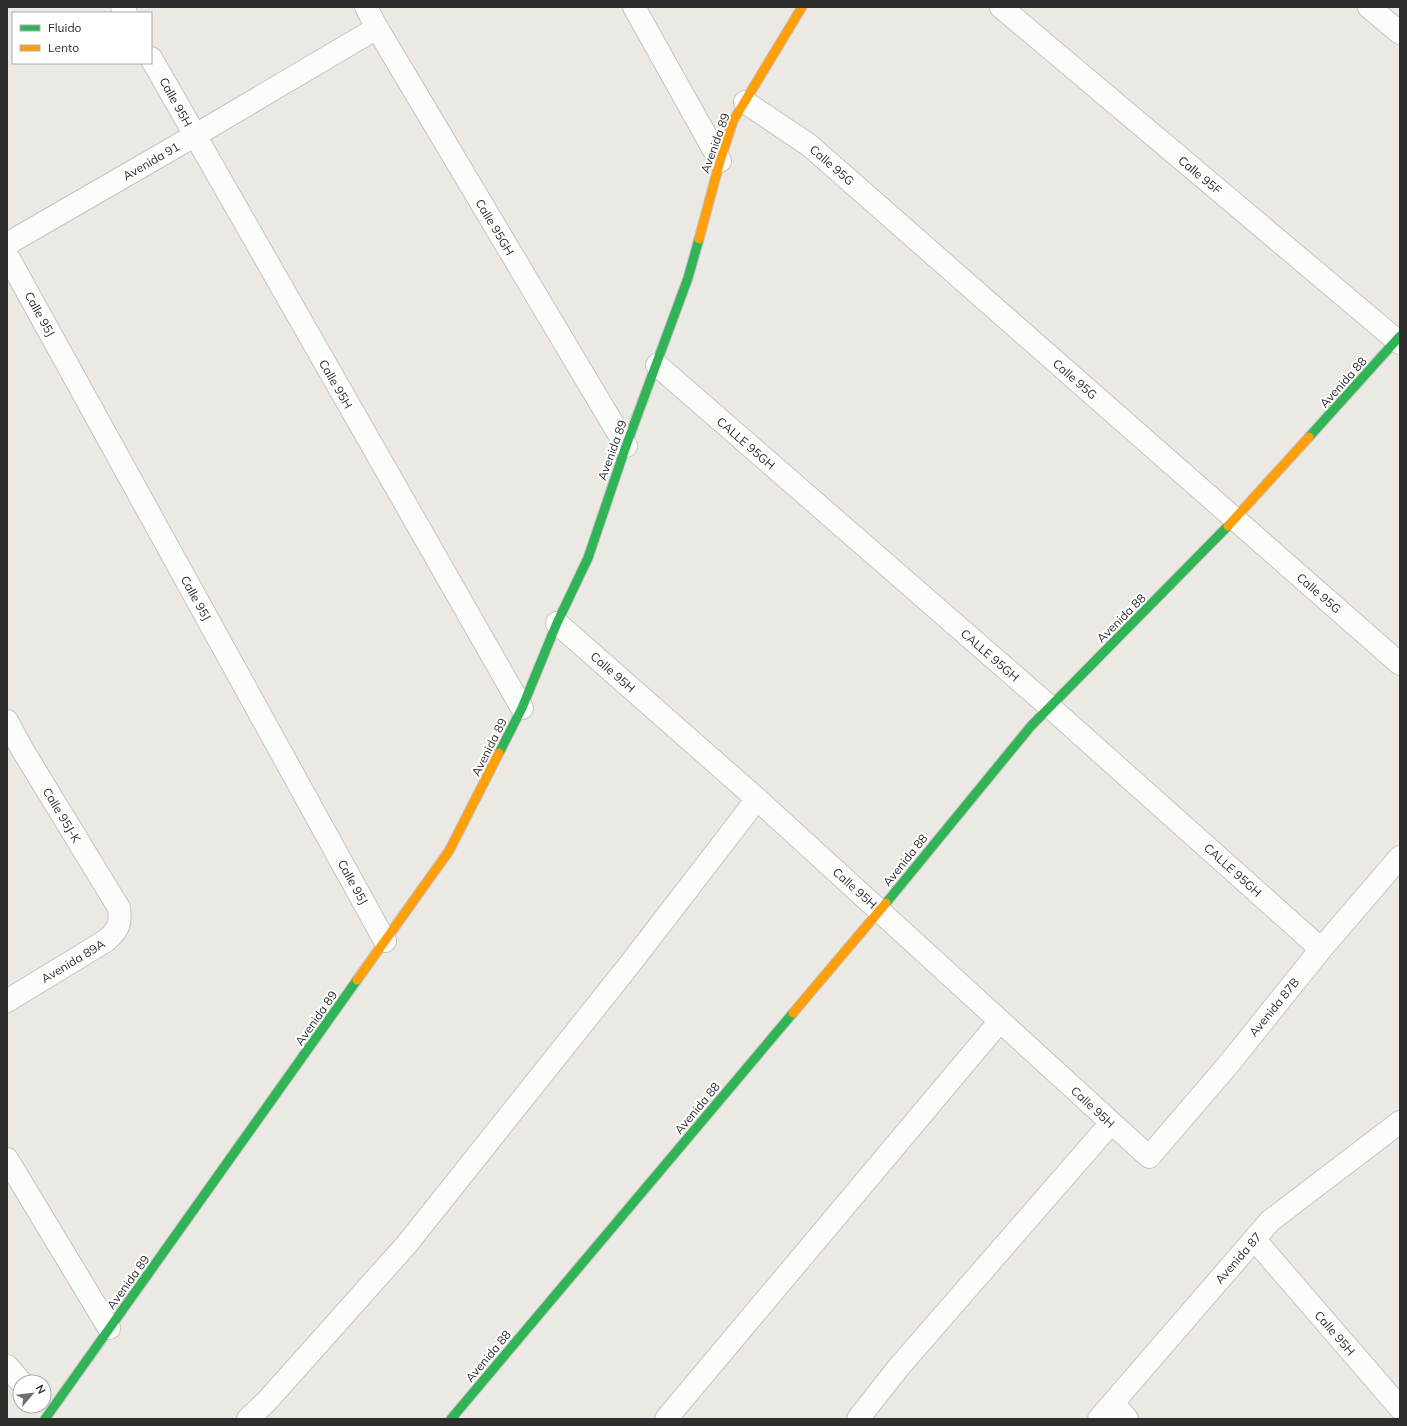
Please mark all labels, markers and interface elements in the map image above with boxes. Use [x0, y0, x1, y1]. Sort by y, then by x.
legend [12, 12, 152, 64]
text: Fluido [48, 20, 82, 35]
text: Lento [48, 40, 79, 55]
street label: Calle 95H [156, 75, 196, 129]
street label: Avenida 89 [697, 111, 733, 175]
street label: Avenida 91 [120, 139, 182, 183]
street label: Calle 95G [807, 142, 857, 188]
street label: Calle 95F [1175, 153, 1225, 198]
street label: Calle 95GH [472, 196, 518, 258]
street label: Calle 95J [22, 289, 58, 339]
street label: Avenida 88 [1316, 354, 1370, 410]
street label: Calle 95G [1050, 356, 1100, 402]
street label: Calle 95H [316, 357, 356, 411]
street label: CALLE 95GH [714, 414, 778, 472]
street label: Avenida 89 [594, 418, 630, 482]
street label: Calle 95G [1294, 570, 1344, 616]
street label: Calle 95J [178, 573, 214, 623]
street label: Avenida 88 [1093, 590, 1149, 646]
street label: CALLE 95GH [958, 626, 1022, 684]
street label: Calle 95H [588, 649, 638, 695]
street label: Avenida 89 [468, 715, 510, 779]
street label: Calle 95J-K [40, 785, 85, 846]
street label: Avenida 88 [879, 831, 931, 889]
street label: CALLE 95GH [1201, 840, 1265, 900]
street label: Calle 95J [335, 857, 371, 907]
street label: Calle 95H [830, 864, 880, 912]
street label: Avenida 89A [38, 936, 108, 986]
street label: Avenida 87B [1246, 975, 1302, 1039]
street label: Avenida 89 [292, 988, 340, 1048]
street label: Avenida 88 [671, 1079, 723, 1137]
street label: Calle 95H [1068, 1083, 1118, 1131]
street label: Avenida 87 [1212, 1229, 1264, 1287]
street label: Avenida 89 [103, 1252, 153, 1312]
street label: Calle 95H [1312, 1308, 1358, 1358]
street label: Avenida 88 [462, 1327, 514, 1385]
north arrow [12, 1374, 52, 1414]
text: N [33, 1382, 49, 1396]

